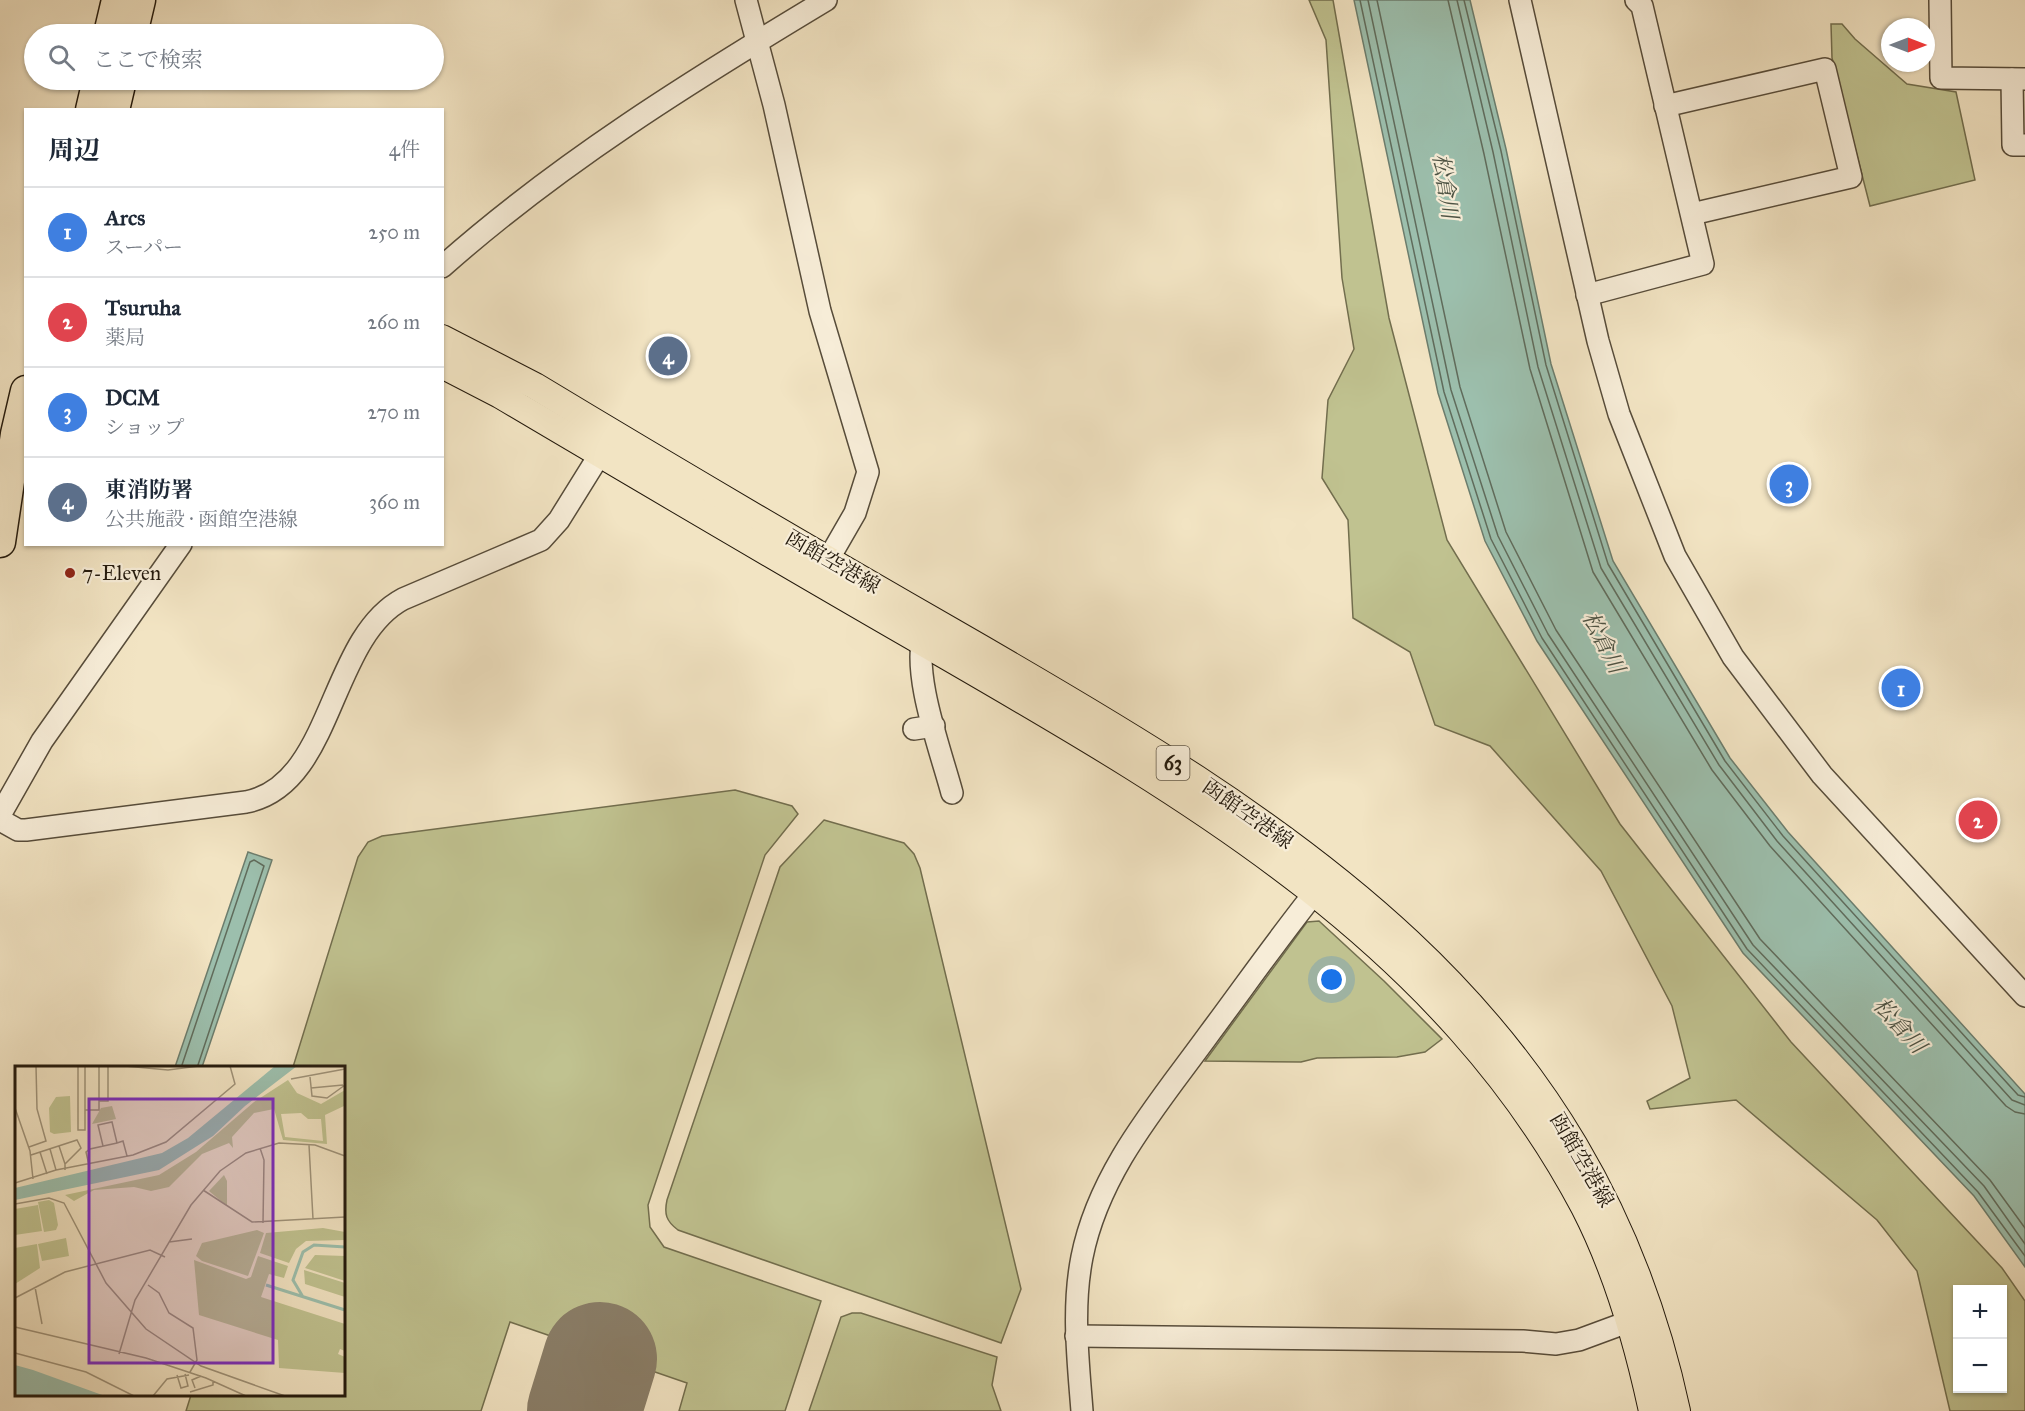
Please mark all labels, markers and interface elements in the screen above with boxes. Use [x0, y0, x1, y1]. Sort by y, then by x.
north arrow [1881, 18, 1935, 72]
search box [24, 24, 444, 90]
icon: search [45, 41, 78, 74]
text: ここで検索 [93, 46, 203, 73]
text: 周辺 [48, 134, 100, 166]
text: 4件 [389, 137, 420, 161]
water label: 松倉川 [1427, 151, 1464, 223]
text: Arcs [105, 204, 145, 231]
text: 1 [64, 220, 71, 244]
text: 250 m [368, 220, 420, 244]
text: スーパー [105, 235, 183, 259]
text: Tsuruha [105, 294, 181, 321]
text: 2 [63, 310, 72, 334]
text: 260 m [367, 310, 420, 334]
text: 薬局 [105, 325, 145, 349]
pin: 4 [648, 334, 688, 378]
text: DCM [105, 384, 160, 411]
text: 3 [64, 400, 72, 424]
text: 270 m [367, 400, 420, 424]
text: ショップ [105, 415, 185, 439]
pin: 3 [1770, 462, 1808, 506]
text: 東消防署 [105, 476, 193, 503]
text: 4 [62, 490, 73, 514]
text: 360 m [369, 490, 420, 514]
text: 公共施設 · 函館空港線 [105, 507, 298, 531]
street label: 函館空港線 [781, 524, 885, 600]
place label: 7-Eleven [82, 560, 161, 586]
marker: 7-Eleven [63, 566, 77, 580]
water label: 松倉川 [1577, 607, 1631, 680]
pin: 1 [1882, 666, 1920, 710]
road number: 63 [1156, 746, 1190, 780]
street label: 函館空港線 [1198, 773, 1298, 855]
pin: 2 [1958, 798, 1998, 842]
your location [1317, 965, 1346, 994]
water label: 松倉川 [1868, 992, 1933, 1060]
inset map [15, 1066, 345, 1396]
street label: 函館空港線 [1544, 1108, 1620, 1212]
map controls [1953, 1285, 2007, 1393]
button: + [1953, 1285, 2007, 1339]
button: − [1953, 1339, 2007, 1393]

